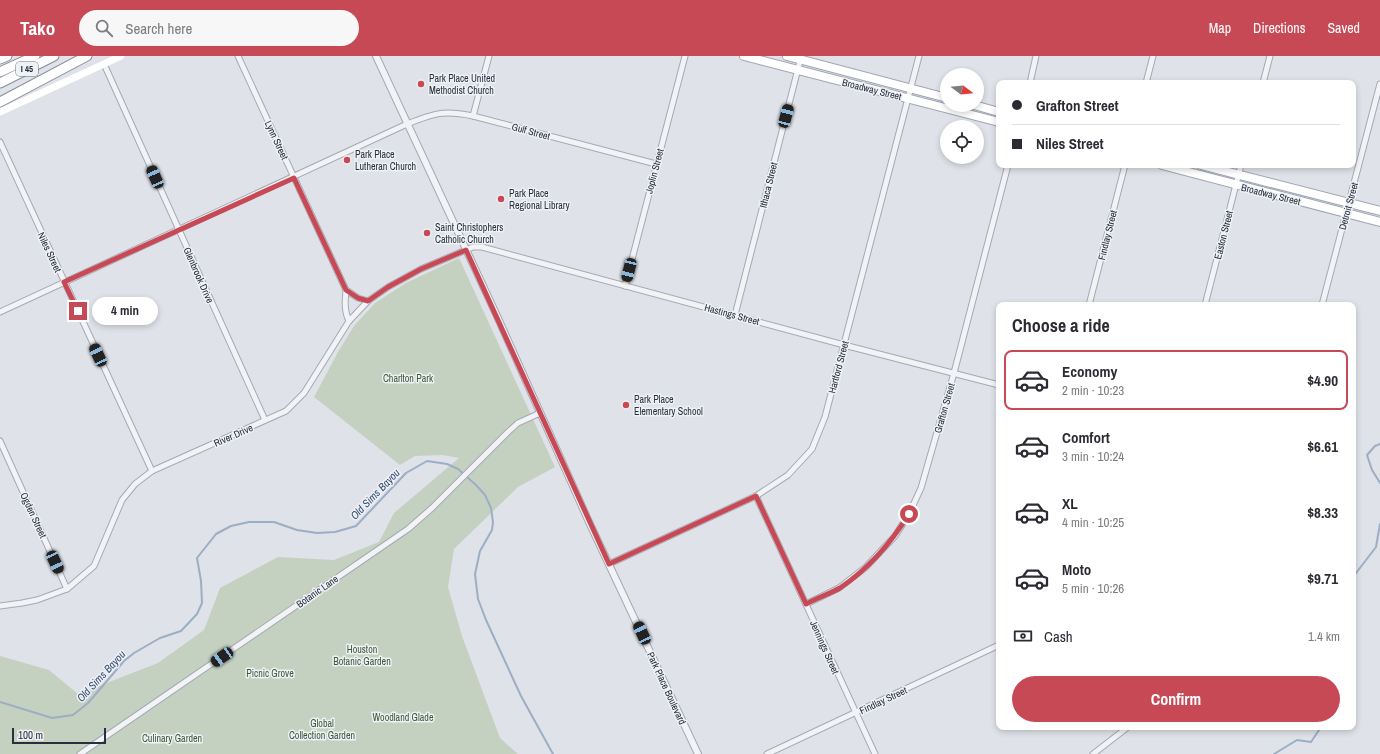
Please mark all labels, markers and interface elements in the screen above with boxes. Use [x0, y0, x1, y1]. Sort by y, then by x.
search box [79, 10, 359, 46]
text: Tako [20, 15, 55, 41]
icon: search [93, 17, 115, 39]
text: Search here [125, 18, 192, 39]
text: Map [1209, 19, 1231, 37]
text: Directions [1253, 19, 1305, 37]
text: Saved [1327, 19, 1360, 37]
road number: I 45 [16, 62, 38, 76]
north arrow [940, 68, 984, 112]
map controls [940, 68, 984, 164]
place label: Park Place United Methodist Church [429, 72, 495, 97]
street label: Broadway Street [841, 76, 904, 103]
marker: Park Place United Methodist Church [416, 79, 426, 89]
text: Grafton Street [1036, 95, 1119, 116]
car [777, 103, 795, 129]
street label: Lynn Street [262, 119, 292, 162]
street label: Gulf Street [510, 120, 552, 143]
button: locate [940, 120, 984, 164]
text: Niles Street [1036, 133, 1104, 154]
street label: Joplin Street [642, 147, 667, 195]
place label: Park Place Lutheran Church [355, 148, 416, 173]
marker: Park Place Lutheran Church [342, 155, 352, 165]
street label: Ithaca Street [757, 160, 781, 209]
car [145, 164, 165, 190]
street label: Detroit Street [1336, 180, 1361, 231]
street label: Broadway Street [1240, 181, 1303, 208]
place label: Park Place Regional Library [509, 187, 571, 212]
marker: Park Place Regional Library [496, 194, 506, 204]
street label: Findlay Street [1095, 208, 1120, 261]
street label: Easton Street [1211, 209, 1236, 261]
place label: Saint Christophers Catholic Church [435, 221, 503, 246]
marker: Saint Christophers Catholic Church [422, 228, 432, 238]
street label: Niles Street [35, 230, 65, 275]
street label: Glenbrook Drive [180, 245, 217, 306]
car [620, 257, 638, 283]
callout: 4 min [92, 297, 158, 325]
street label: Hastings Street [703, 301, 762, 328]
route end [69, 302, 87, 320]
text: 4 min [111, 302, 139, 319]
text: Choose a ride [1012, 313, 1110, 338]
street label: Hartford Street [825, 339, 852, 395]
car [87, 342, 109, 368]
text: Economy [1062, 361, 1117, 382]
icon: car [1014, 362, 1050, 398]
text: $4.90 [1307, 370, 1338, 391]
park label: Charlton Park [383, 372, 434, 385]
street label: Grafton Street [931, 381, 958, 435]
text: 2 min · 10:23 [1062, 382, 1124, 399]
place label: Park Place Elementary School [634, 393, 703, 418]
marker: Park Place Elementary School [621, 400, 631, 410]
street label: River Drive [212, 421, 255, 450]
text: Comfort [1062, 427, 1110, 448]
icon: car [1014, 428, 1050, 464]
text: $6.61 [1307, 436, 1338, 457]
text: 3 min · 10:24 [1062, 448, 1124, 465]
water label: Old Sims Bayou [347, 466, 403, 522]
street label: Ogden Street [17, 490, 50, 541]
text: XL [1062, 493, 1078, 514]
icon: car [1014, 494, 1050, 530]
text: $8.33 [1307, 502, 1338, 523]
route start [900, 505, 918, 523]
text: 4 min · 10:25 [1062, 514, 1124, 531]
car [44, 549, 66, 575]
text: Moto [1062, 559, 1091, 580]
icon: car [1014, 560, 1050, 596]
text: $9.71 [1307, 568, 1338, 589]
street label: Botanic Lane [294, 572, 341, 611]
text: 5 min · 10:26 [1062, 580, 1124, 597]
street label: Jennings Street [807, 618, 842, 677]
car [631, 620, 653, 646]
icon: cash [1012, 625, 1034, 647]
text: Cash [1044, 626, 1073, 647]
text: 1.4 km [1308, 628, 1340, 645]
park label: Houston Botanic Garden [333, 643, 391, 668]
car [209, 645, 235, 669]
water label: Old Sims Bayou [74, 647, 128, 705]
street label: Park Place Boulevard [644, 650, 689, 727]
park label: Picnic Grove [246, 667, 294, 680]
button: Confirm [1012, 676, 1340, 722]
street label: Findlay Street [857, 683, 910, 717]
park label: Woodland Glade [373, 711, 434, 724]
park label: Global Collection Garden [289, 717, 355, 742]
scale bar [12, 726, 106, 745]
text: 100 m [18, 728, 43, 742]
park label: Culinary Garden [142, 732, 202, 745]

